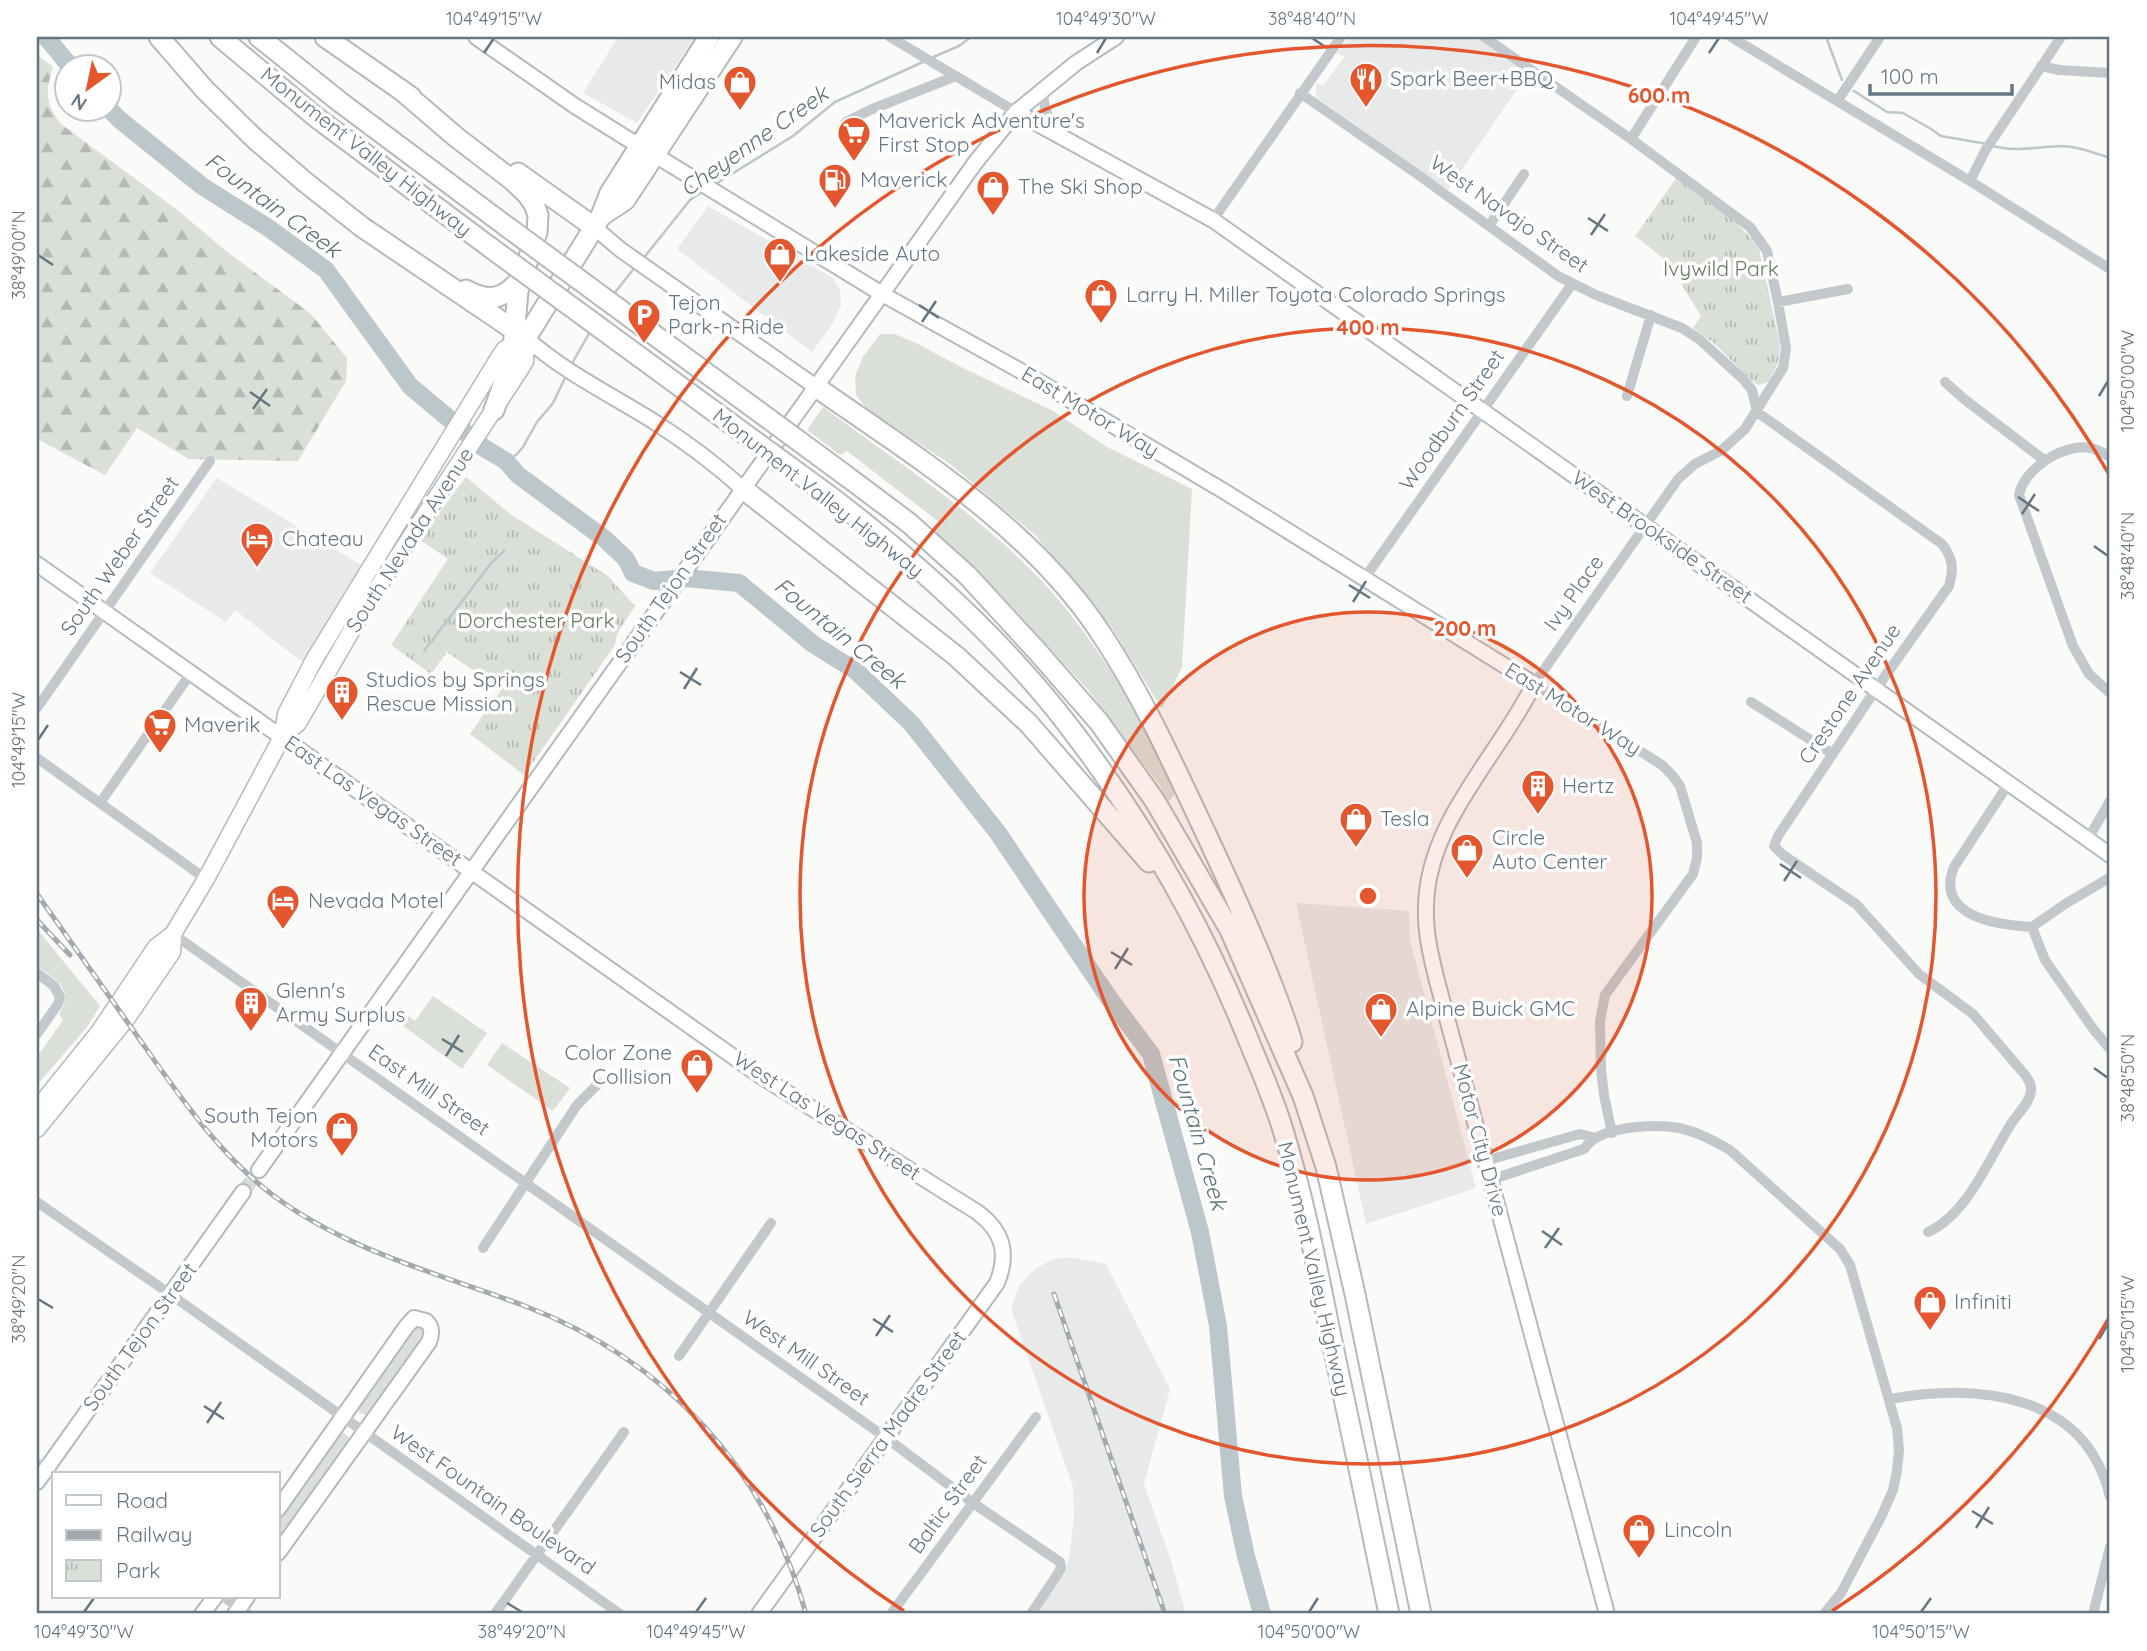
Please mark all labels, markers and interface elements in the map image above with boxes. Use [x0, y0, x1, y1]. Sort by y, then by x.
text: 104°49'15"W [446, 7, 542, 30]
text: 104°49'30"W [1056, 7, 1156, 30]
text: 38°48'40"N [1268, 7, 1356, 30]
text: 104°49'45"W [1669, 7, 1769, 30]
north arrow [52, 52, 122, 122]
scale bar [1870, 52, 2012, 96]
restaurant icon: Spark Beer+BBQ [1347, 60, 1385, 109]
street label: Monument Valley Highway [256, 61, 477, 242]
shop icon: Midas [721, 63, 759, 112]
text: 100 m [1881, 63, 1939, 89]
place label: Spark Beer+BBQ [1390, 65, 1554, 91]
place label: Midas [659, 68, 716, 94]
water label: Cheyenne Creek [674, 78, 835, 202]
text: 600 m [1628, 82, 1690, 108]
text: N [66, 88, 91, 116]
place label: Maverick Adventure's First Stop [878, 107, 1085, 157]
supermarket icon: Maverick Adventure's First Stop [835, 114, 873, 163]
water label: Fountain Creek [200, 146, 348, 265]
street label: West Navajo Street [1425, 149, 1594, 278]
fuel station icon: Maverick [816, 161, 854, 210]
place label: Maverick [860, 166, 947, 192]
shop icon: The Ski Shop [974, 168, 1012, 217]
place label: The Ski Shop [1018, 173, 1143, 199]
text: 38°49'00"N [7, 210, 30, 300]
shop icon: Lakeside Auto [761, 235, 799, 284]
place label: Lakeside Auto [804, 240, 940, 266]
park label: Ivywild Park [1663, 255, 1779, 281]
shop icon: Larry H. Miller Toyota Colorado Springs [1082, 276, 1120, 325]
place label: Larry H. Miller Toyota Colorado Springs [1126, 281, 1506, 307]
place label: Tejon Park-n-Ride [668, 289, 784, 339]
parking icon: Tejon Park-n-Ride [625, 296, 663, 345]
text: 400 m [1336, 314, 1400, 340]
text: 104°50'00"W [2116, 330, 2139, 432]
street label: Woodburn Street [1393, 344, 1509, 495]
street label: East Motor Way [1017, 360, 1164, 462]
street label: Monument Valley Highway [708, 402, 929, 583]
street label: South Nevada Avenue [340, 442, 479, 637]
street label: West Brookside Street [1567, 464, 1758, 608]
street label: South Weber Street [54, 471, 184, 640]
street label: South Tejon Street [609, 508, 732, 667]
text: 38°48'40"N [2116, 512, 2139, 600]
hotel icon: Chateau [238, 520, 276, 569]
place label: Chateau [282, 525, 364, 551]
street label: Ivy Place [1538, 549, 1609, 635]
water label: Fountain Creek [769, 571, 913, 696]
park label: Dorchester Park [457, 607, 615, 633]
text: 200 m [1434, 615, 1496, 641]
street label: Crestone Avenue [1792, 618, 1906, 769]
street label: East Motor Way [1501, 656, 1646, 760]
place label: Studios by Springs Rescue Mission [366, 666, 545, 716]
building icon: Studios by Springs Rescue Mission [323, 673, 361, 722]
text: 104°49'15"W [7, 692, 30, 788]
supermarket icon: Maverik [141, 706, 179, 755]
place label: Maverik [184, 711, 261, 737]
street label: East Las Vegas Street [280, 729, 467, 871]
building icon: Hertz [1519, 767, 1557, 816]
place label: Hertz [1562, 772, 1614, 798]
shop icon: Tesla [1337, 800, 1375, 849]
place label: Tesla [1380, 805, 1429, 831]
place label: Circle Auto Center [1492, 824, 1607, 874]
shop icon: Circle Auto Center [1448, 831, 1486, 880]
hotel icon: Nevada Motel [264, 882, 302, 931]
centre of rings [1356, 884, 1380, 908]
place label: Nevada Motel [308, 887, 444, 913]
place label: Glenn's Army Surplus [276, 977, 405, 1027]
building icon: Glenn's Army Surplus [232, 984, 270, 1033]
shop icon: Alpine Buick GMC [1362, 990, 1400, 1039]
place label: Alpine Buick GMC [1406, 995, 1575, 1021]
text: 38°48'50"N [2116, 1034, 2139, 1122]
street label: East Mill Street [364, 1038, 495, 1141]
place label: Color Zone Collision [564, 1039, 672, 1089]
street label: West Las Vegas Street [729, 1045, 926, 1185]
shop icon: Color Zone Collision [678, 1046, 716, 1095]
water label: Fountain Creek [1162, 1051, 1235, 1215]
street label: Motor City Drive [1448, 1060, 1514, 1219]
place label: South Tejon Motors [204, 1102, 318, 1152]
shop icon: South Tejon Motors [323, 1109, 361, 1158]
street label: Monument Valley Highway [1273, 1139, 1357, 1399]
text: 38°49'20"N [7, 1255, 30, 1343]
street label: South Tejon Street [77, 1257, 202, 1416]
text: 104°50'15"W [2116, 1275, 2139, 1373]
shop icon: Infiniti [1911, 1283, 1949, 1332]
place label: Infiniti [1954, 1288, 2012, 1314]
street label: West Mill Street [738, 1304, 875, 1411]
street label: South Sierra Madre Street [803, 1325, 971, 1542]
street label: West Fountain Boulevard [386, 1419, 601, 1580]
street label: Baltic Street [902, 1449, 992, 1558]
legend [52, 1472, 280, 1598]
text: Road [116, 1487, 168, 1513]
shop icon: Lincoln [1620, 1511, 1658, 1560]
place label: Lincoln [1664, 1516, 1732, 1542]
text: Railway [116, 1521, 192, 1547]
text: Park [116, 1557, 160, 1583]
text: 104°49'30"W [34, 1620, 134, 1643]
text: 38°49'20"N [478, 1620, 566, 1643]
text: 104°49'45"W [646, 1620, 746, 1643]
text: 104°50'00"W [1258, 1620, 1360, 1643]
text: 104°50'15"W [1872, 1620, 1970, 1643]

